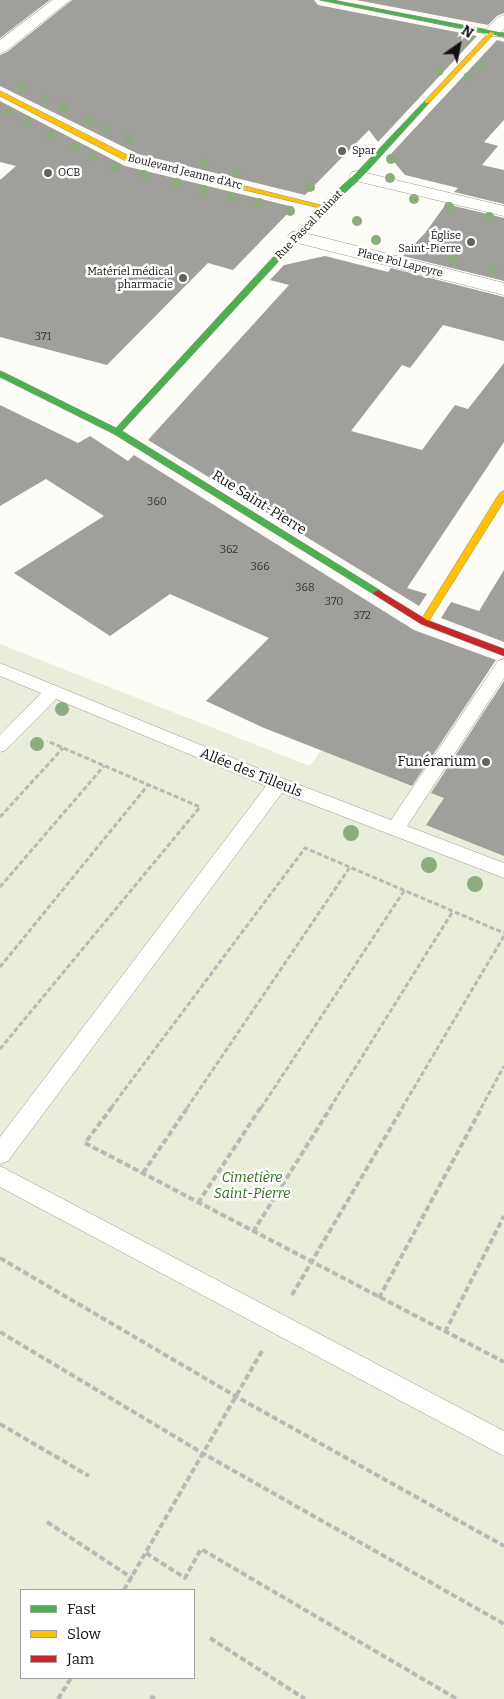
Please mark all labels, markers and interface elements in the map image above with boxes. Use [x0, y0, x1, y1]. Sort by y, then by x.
north arrow [434, 20, 484, 70]
text: N [458, 22, 477, 42]
place label: Spar [352, 144, 376, 158]
marker: Spar [336, 145, 348, 157]
street label: Boulevard Jeanne d'Arc [126, 151, 244, 193]
place label: OCB [58, 166, 80, 180]
marker: OCB [42, 167, 54, 179]
street label: Rue Pascal Ruinat [273, 188, 345, 262]
place label: Église Saint-Pierre [398, 229, 461, 255]
marker: Église Saint-Pierre [465, 236, 477, 248]
street label: Place Pol Lapeyre [356, 246, 444, 280]
place label: Matériel médical pharmacie [87, 265, 173, 291]
marker: Matériel médical pharmacie [177, 272, 189, 284]
house number: 371 [35, 330, 51, 344]
street label: Rue Saint-Pierre [209, 467, 309, 539]
house number: 360 [147, 495, 167, 509]
house number: 362 [220, 543, 238, 557]
house number: 366 [250, 560, 270, 574]
house number: 368 [295, 581, 315, 595]
house number: 370 [325, 595, 343, 609]
house number: 372 [353, 609, 371, 623]
street label: Allée des Tilleuls [198, 745, 304, 801]
place label: Funérarium [397, 754, 476, 770]
marker: Funérarium [480, 756, 492, 768]
park label: Cimetière Saint-Pierre [214, 1170, 290, 1202]
legend [20, 1589, 195, 1679]
text: Fast [67, 1600, 96, 1618]
text: Slow [67, 1625, 101, 1643]
text: Jam [67, 1650, 94, 1668]

